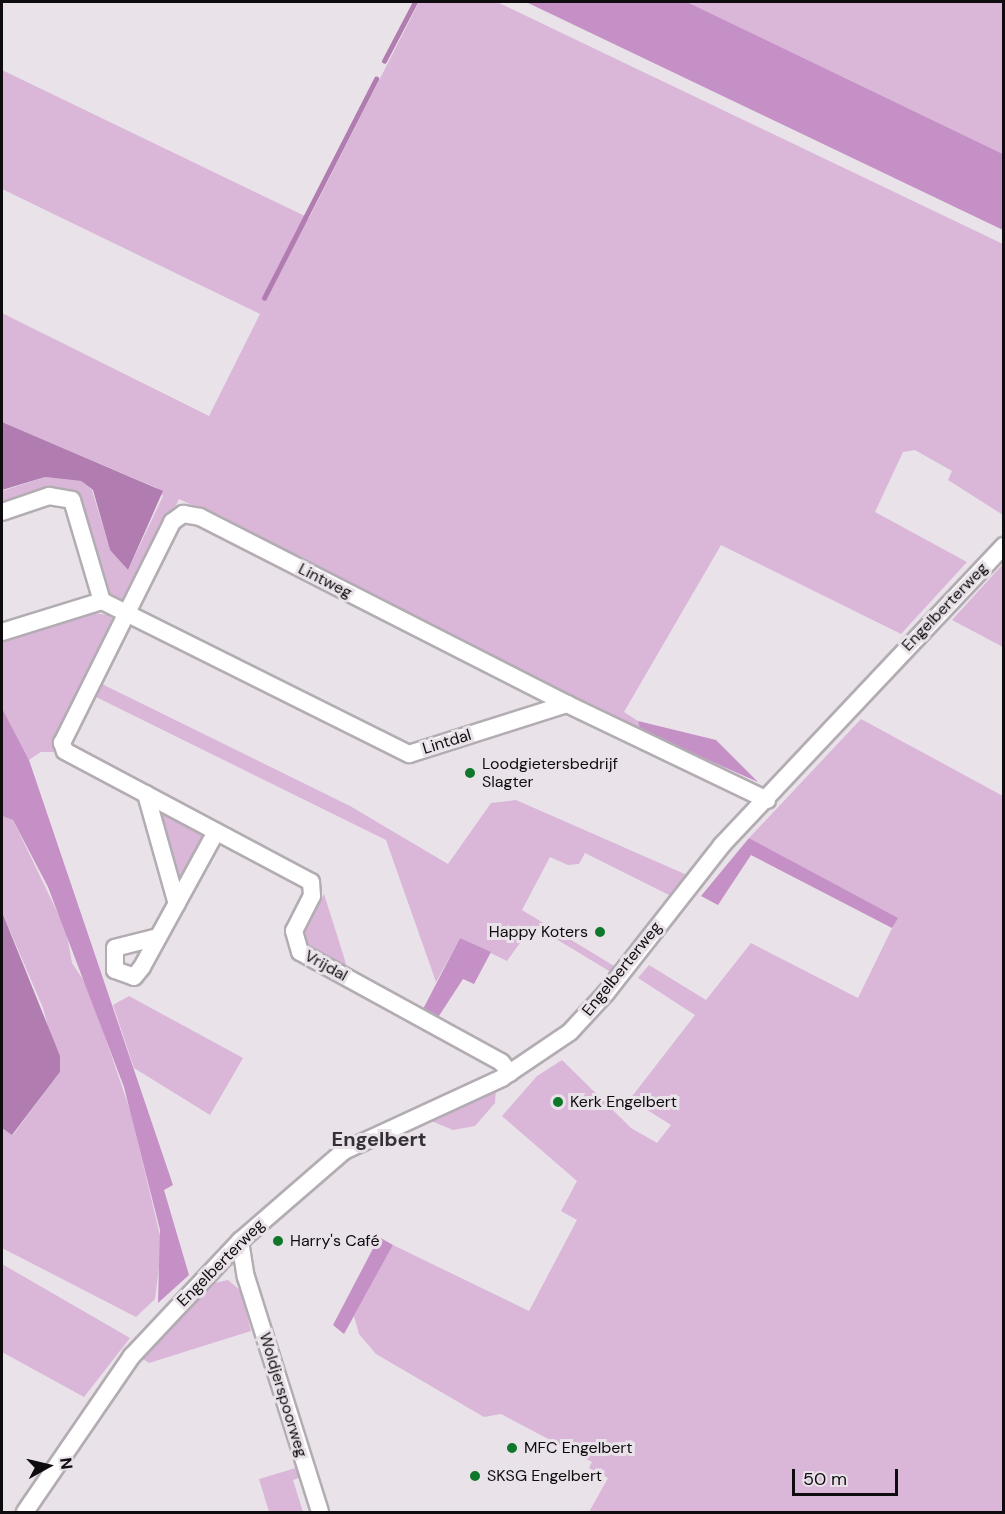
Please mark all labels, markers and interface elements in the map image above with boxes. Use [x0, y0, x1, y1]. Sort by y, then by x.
street label: Lintweg [295, 559, 355, 603]
street label: Engelberterweg [898, 559, 992, 655]
street label: Lintdal [420, 726, 474, 758]
place label: Loodgietersbedrijf Slagter [482, 754, 618, 792]
marker: Loodgietersbedrijf Slagter [463, 766, 477, 780]
street label: Engelberterweg [578, 918, 666, 1020]
place label: Happy Koters [489, 922, 588, 942]
marker: Happy Koters [593, 925, 607, 939]
street label: Vrijdal [301, 946, 351, 986]
place label: Kerk Engelbert [570, 1092, 677, 1112]
marker: Kerk Engelbert [551, 1095, 565, 1109]
district label: Engelbert [332, 1127, 426, 1151]
street label: Engelberterweg [173, 1215, 269, 1311]
place label: Harry's Café [290, 1231, 380, 1251]
marker: Harry's Café [271, 1234, 285, 1248]
street label: Woldjerspoorweg [255, 1330, 311, 1460]
north arrow [18, 1436, 78, 1496]
place label: MFC Engelbert [524, 1438, 633, 1458]
marker: MFC Engelbert [505, 1441, 519, 1455]
text: N [55, 1456, 78, 1471]
scale bar [795, 1457, 902, 1495]
place label: SKSG Engelbert [487, 1466, 602, 1486]
text: 50 m [803, 1467, 847, 1491]
marker: SKSG Engelbert [468, 1469, 482, 1483]

